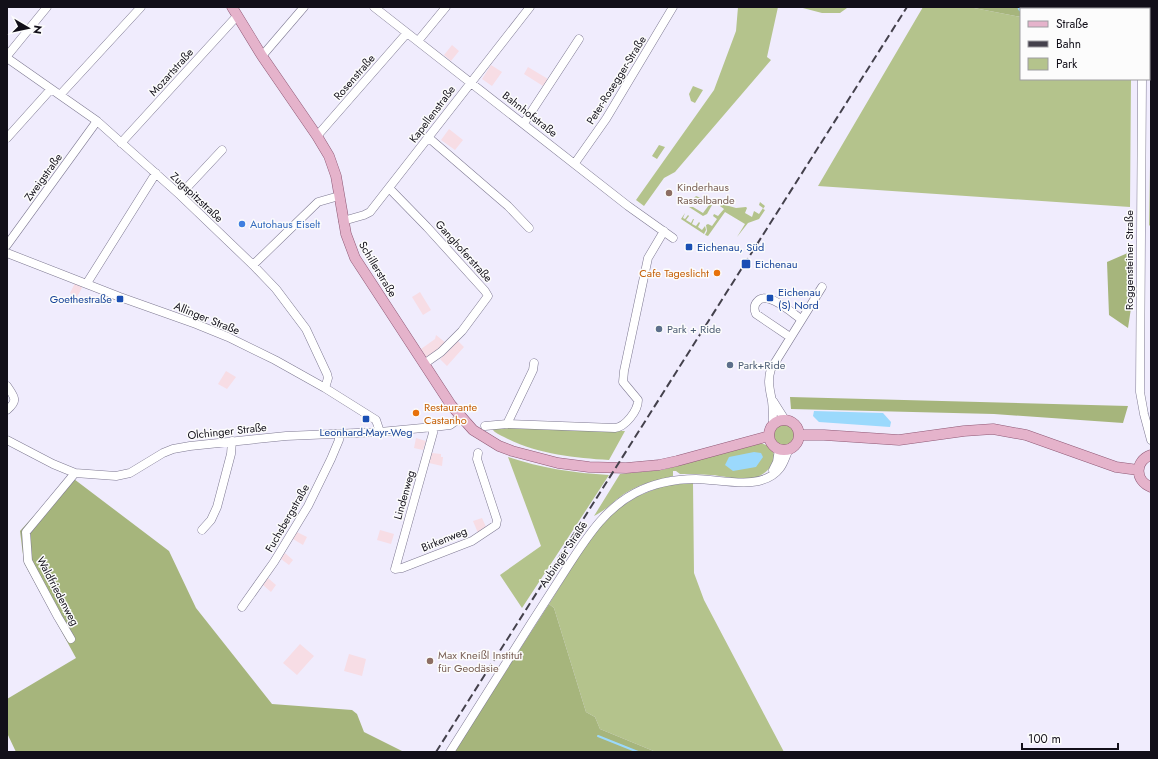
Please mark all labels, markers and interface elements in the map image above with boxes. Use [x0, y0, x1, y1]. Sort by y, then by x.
north arrow [8, 8, 48, 48]
legend [1020, 8, 1150, 80]
text: Straße [1056, 15, 1088, 33]
text: N [29, 24, 46, 35]
street label: Peter-Rosegger-Straße [582, 32, 650, 127]
text: Bahn [1056, 35, 1081, 53]
street label: Mozartstraße [145, 44, 197, 99]
street label: Rosenstraße [330, 50, 379, 103]
text: Park [1056, 55, 1078, 73]
street label: Kapellenstraße [405, 82, 459, 146]
street label: Bahnhofstraße [499, 87, 561, 141]
street label: Zweigstraße [20, 150, 66, 204]
street label: Zugspitzstraße [167, 168, 227, 226]
place label: Kinderhaus Rasselbande [677, 179, 735, 208]
marker: Kinderhaus Rasselbande [664, 188, 674, 198]
street label: Roggensteiner Straße [1121, 210, 1137, 310]
place label: Autohaus Eiselt [250, 216, 321, 232]
street label: Ganghoferstraße [432, 217, 496, 286]
marker: Autohaus Eiselt [237, 219, 247, 229]
street label: Schillerstraße [355, 238, 401, 300]
place label: Eichenau, Süd [697, 239, 764, 255]
marker: Eichenau, Süd [684, 242, 694, 252]
place label: Eichenau [755, 256, 797, 272]
marker: Eichenau [740, 258, 752, 270]
place label: Cafe Tageslicht [639, 265, 709, 281]
marker: Cafe Tageslicht [712, 268, 722, 278]
place label: Eichenau (S) Nord [778, 284, 820, 313]
place label: Goethestraße [50, 291, 112, 307]
marker: Eichenau (S) Nord [765, 293, 775, 303]
marker: Goethestraße [115, 294, 125, 304]
street label: Allinger Straße [172, 298, 243, 339]
place label: Park + Ride [667, 321, 721, 337]
marker: Park + Ride [654, 324, 664, 334]
place label: Park+Ride [738, 357, 786, 373]
marker: Park+Ride [725, 360, 735, 370]
place label: Restaurante Castanho [424, 399, 477, 428]
marker: Restaurante Castanho [411, 408, 421, 418]
marker: Leonhard-Mayr-Weg [361, 414, 371, 424]
street label: Olchinger Straße [187, 419, 268, 443]
place label: Leonhard-Mayr-Weg [320, 424, 412, 440]
street label: Lindenweg [389, 469, 419, 521]
street label: Fuchsbergstraße [261, 481, 313, 555]
street label: Aubinger Straße [535, 518, 591, 590]
street label: Birkenweg [419, 523, 469, 555]
street label: Waldfriedenweg [33, 554, 83, 628]
place label: Max Kneißl Institut für Geodäsie [438, 647, 522, 676]
marker: Max Kneißl Institut für Geodäsie [425, 656, 435, 666]
scale bar [1022, 725, 1118, 751]
text: 100 m [1028, 730, 1061, 748]

